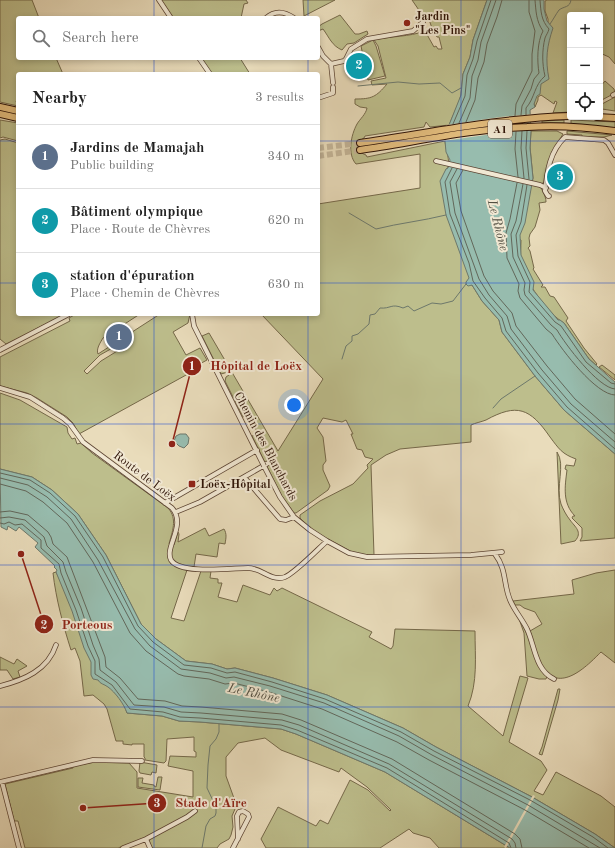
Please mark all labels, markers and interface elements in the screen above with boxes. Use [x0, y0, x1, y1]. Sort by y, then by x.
place label: Jardin "Les Pins" [415, 11, 471, 37]
map controls [567, 12, 603, 120]
button: + [567, 12, 603, 48]
search box [16, 16, 320, 60]
marker: Jardin "Les Pins" [402, 18, 412, 28]
icon: search [30, 27, 52, 49]
text: Search here [62, 31, 139, 46]
button: − [567, 48, 603, 84]
pin: 2 [346, 51, 372, 81]
button: locate [567, 84, 603, 120]
text: Nearby [32, 90, 87, 107]
text: 3 results [255, 91, 304, 104]
road number: A1 [488, 120, 512, 138]
text: Jardins de Mamajah [70, 141, 205, 156]
text: 1 [41, 150, 49, 163]
text: 340 m [267, 150, 304, 163]
text: Public building [70, 159, 154, 172]
pin: 3 [547, 162, 573, 192]
water label: Le Rhône [485, 197, 510, 252]
text: Bâtiment olympique [70, 205, 203, 220]
text: 2 [41, 214, 49, 227]
text: 620 m [267, 214, 304, 227]
text: Place · Route de Chèvres [70, 223, 210, 236]
text: station d'épuration [70, 269, 195, 284]
text: 3 [41, 278, 49, 291]
text: 630 m [267, 278, 304, 291]
text: Place · Chemin de Chèvres [70, 287, 220, 300]
pin: 1 [106, 322, 132, 352]
callout: Hôpital de Loëx [182, 353, 310, 378]
text: Hôpital de Loëx [210, 360, 302, 373]
text: 1 [189, 361, 195, 373]
street label: Chemin des Blanchards [231, 390, 299, 503]
your location [284, 395, 304, 415]
street label: Route de Loëx [111, 449, 178, 504]
marker: Loëx-Hôpital [187, 479, 197, 489]
place label: Loëx-Hôpital [200, 479, 271, 491]
callout: Porteous [34, 612, 120, 637]
text: Porteous [62, 619, 113, 632]
text: 2 [41, 620, 48, 632]
water label: Le Rhône [226, 681, 281, 705]
callout: Stade d'Aïre [147, 790, 254, 815]
text: Stade d'Aïre [175, 797, 247, 810]
text: 3 [154, 798, 161, 810]

